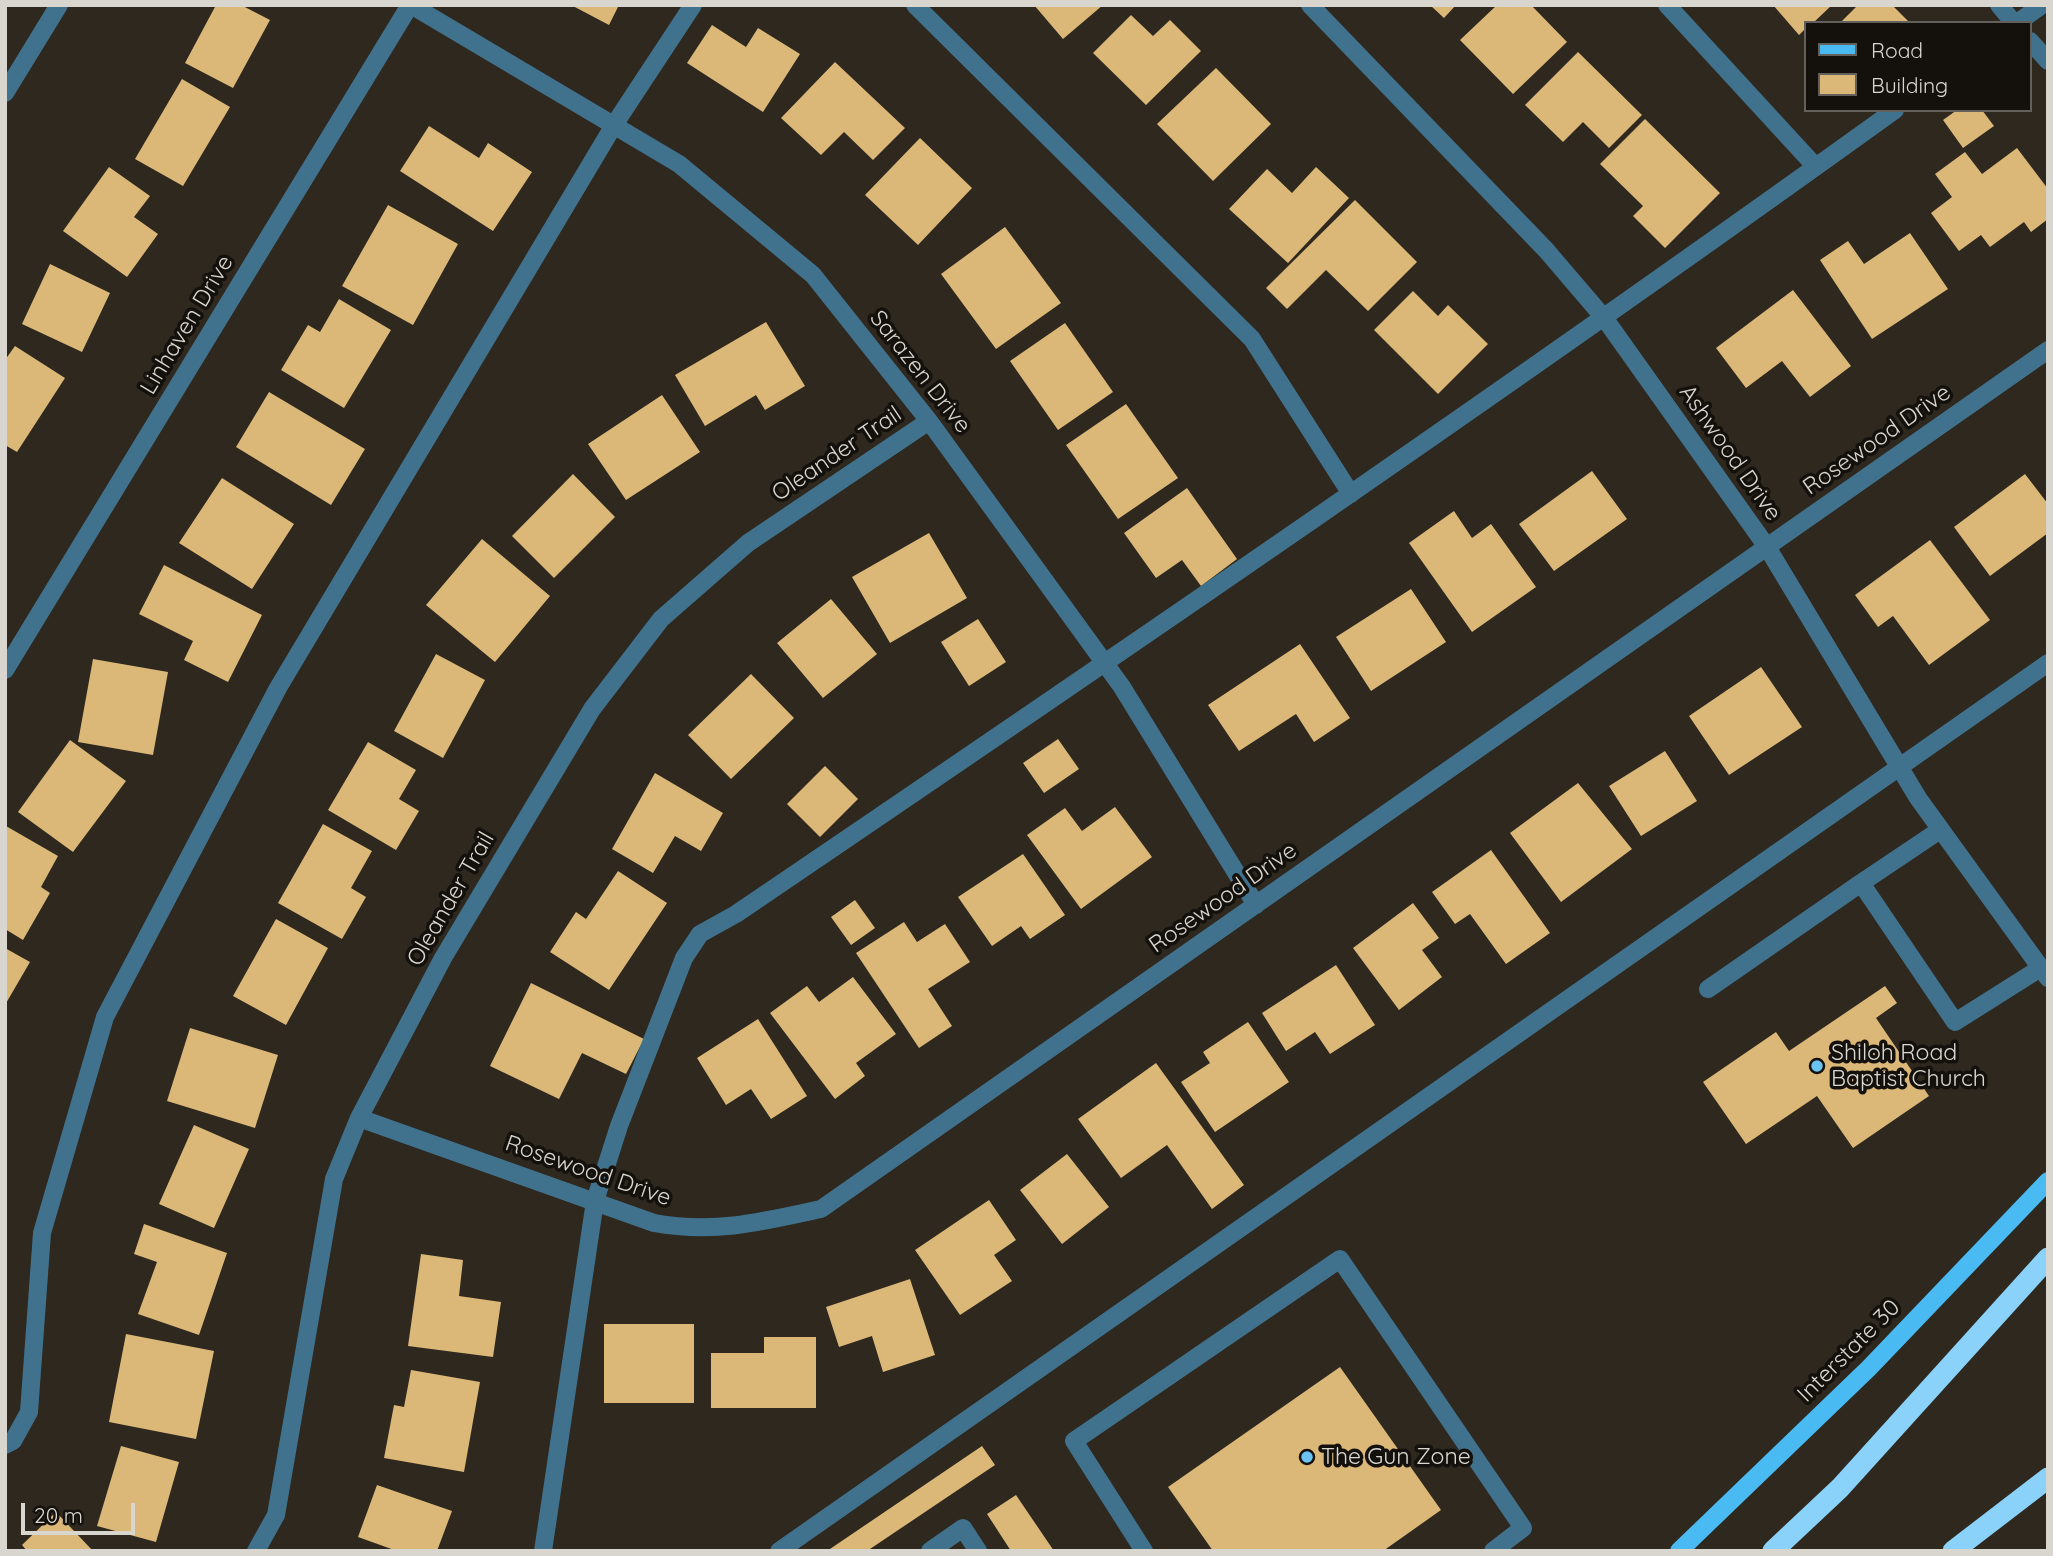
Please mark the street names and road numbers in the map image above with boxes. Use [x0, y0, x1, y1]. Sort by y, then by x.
street label: Linhaven Drive [135, 251, 239, 399]
street label: Sarazen Drive [864, 305, 976, 439]
street label: Rosewood Drive [1798, 379, 1956, 501]
street label: Ashwood Drive [1673, 380, 1787, 526]
street label: Oleander Trail [767, 401, 907, 507]
street label: Oleander Trail [401, 827, 501, 971]
street label: Rosewood Drive [1144, 837, 1302, 959]
street label: Rosewood Drive [501, 1130, 675, 1212]
street label: Interstate 30 [1792, 1294, 1906, 1408]

